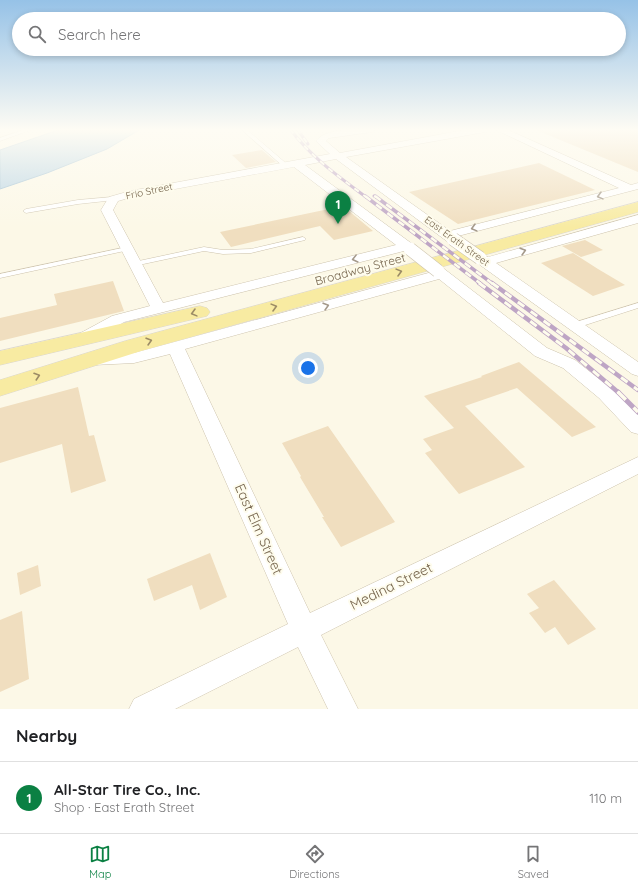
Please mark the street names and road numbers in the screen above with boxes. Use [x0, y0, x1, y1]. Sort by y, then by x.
street label: Frio Street [124, 180, 174, 202]
street label: East Erath Street [422, 213, 493, 269]
street label: Broadway Street [313, 250, 407, 288]
street label: East Elm Street [231, 481, 287, 577]
street label: Medina Street [347, 558, 435, 614]

